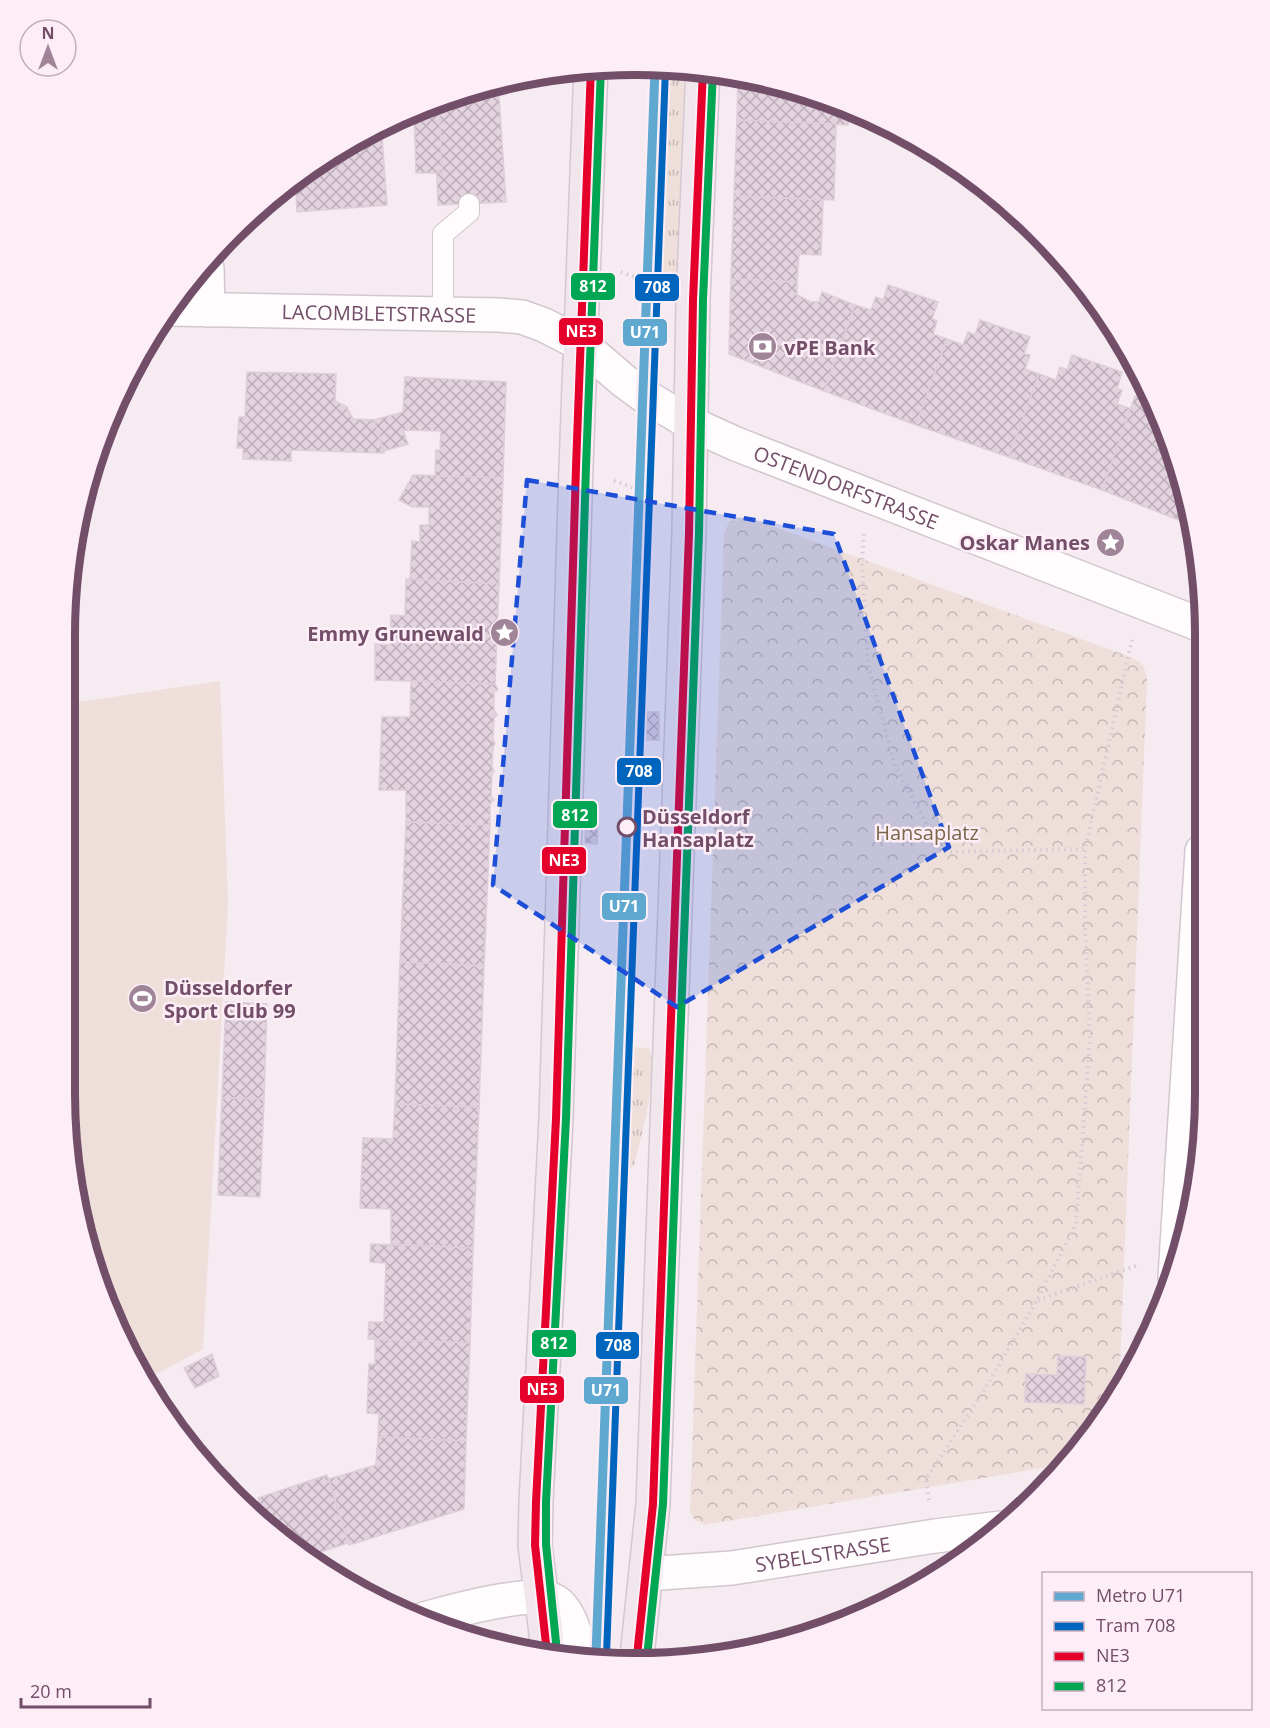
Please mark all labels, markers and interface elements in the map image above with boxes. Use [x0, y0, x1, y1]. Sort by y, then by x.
north arrow [18, 18, 78, 78]
text: N [41, 22, 55, 44]
line badge: 812 [570, 272, 616, 301]
line badge: 708 [634, 273, 680, 302]
text: 812 [579, 275, 607, 297]
text: 708 [643, 276, 671, 298]
street label: LACOMBLETSTRASSE [281, 298, 477, 328]
line badge: NE3 [558, 317, 604, 346]
line badge: U71 [622, 318, 668, 347]
text: NE3 [565, 320, 597, 342]
text: U71 [630, 321, 660, 343]
bank icon: vPE Bank [747, 331, 779, 363]
place label: vPE Bank [784, 334, 876, 361]
street label: OSTENDORFSTRASSE [750, 439, 943, 535]
place icon: Oskar Manes [1095, 526, 1127, 558]
place label: Oskar Manes [960, 529, 1090, 556]
place icon: Emmy Grunewald [489, 617, 521, 649]
place label: Emmy Grunewald [307, 620, 484, 647]
line badge: 708 [616, 757, 662, 786]
text: 708 [625, 760, 653, 782]
line badge: 812 [552, 800, 598, 829]
place label: Düsseldorf Hansaplatz [642, 803, 754, 853]
text: 812 [561, 804, 589, 826]
marker: Düsseldorf Hansaplatz [617, 817, 637, 837]
park label: Hansaplatz [875, 819, 979, 846]
line badge: NE3 [541, 846, 587, 875]
text: NE3 [548, 849, 580, 871]
line badge: U71 [601, 892, 647, 921]
text: U71 [609, 895, 639, 917]
place label: Düsseldorfer Sport Club 99 [164, 974, 296, 1024]
sports icon: Düsseldorfer Sport Club 99 [127, 982, 159, 1014]
line badge: 812 [531, 1329, 577, 1358]
line badge: 708 [595, 1331, 640, 1360]
text: 812 [540, 1332, 568, 1354]
text: 708 [604, 1334, 632, 1356]
line badge: NE3 [519, 1375, 565, 1404]
line badge: U71 [583, 1376, 629, 1405]
text: NE3 [526, 1378, 558, 1400]
text: U71 [591, 1379, 621, 1401]
street label: SYBELSTRASSE [753, 1530, 892, 1578]
legend [1042, 1572, 1252, 1710]
text: Metro U71 [1096, 1583, 1185, 1607]
text: Tram 708 [1096, 1613, 1176, 1637]
text: NE3 [1096, 1643, 1130, 1667]
scale bar [21, 1671, 150, 1709]
text: 812 [1096, 1673, 1127, 1697]
text: 20 m [30, 1679, 72, 1703]

